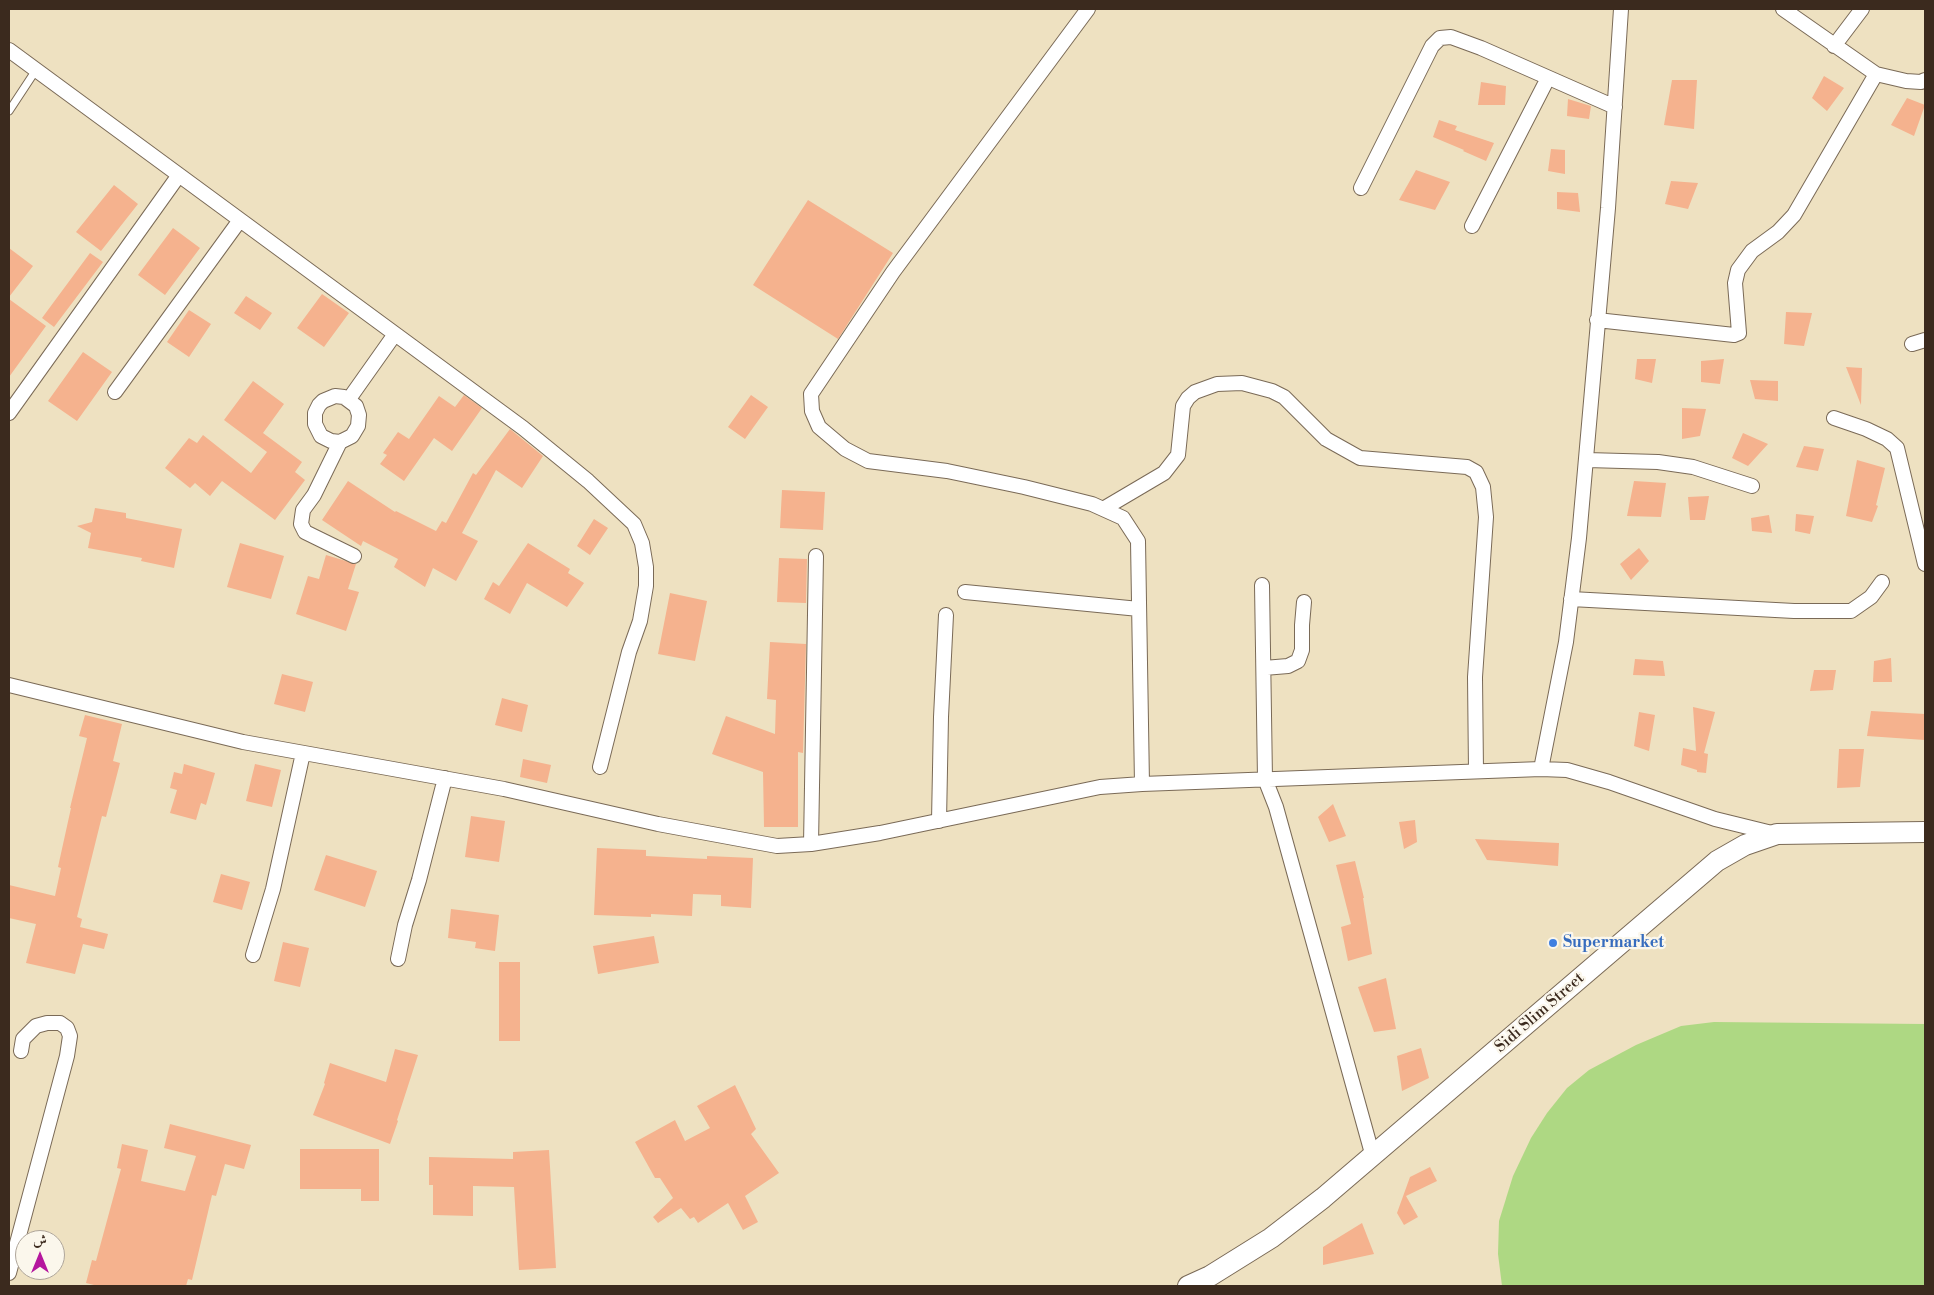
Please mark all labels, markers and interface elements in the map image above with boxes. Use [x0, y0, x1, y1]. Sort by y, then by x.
place label: Supermarket [1563, 933, 1664, 953]
marker: Supermarket [1547, 937, 1559, 949]
street label: Sidi Slim Street [1491, 969, 1589, 1057]
north arrow [15, 1230, 65, 1280]
text: ش [33, 1232, 47, 1250]

